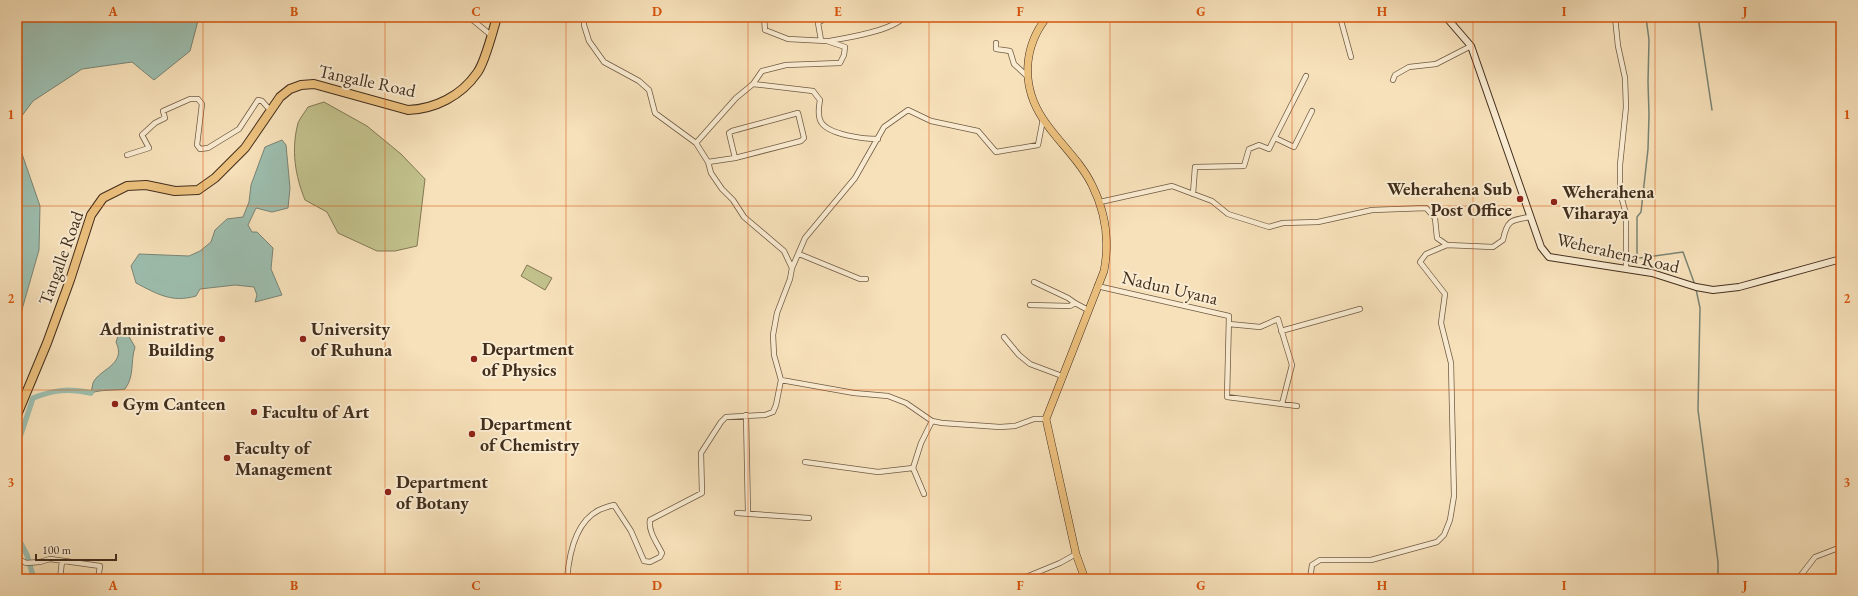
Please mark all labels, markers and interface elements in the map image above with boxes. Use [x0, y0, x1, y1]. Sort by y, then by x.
text: A [107, 3, 118, 20]
text: B [290, 3, 298, 20]
text: C [471, 3, 481, 20]
text: D [652, 3, 662, 20]
text: E [834, 3, 842, 20]
text: F [1016, 3, 1024, 20]
text: G [1196, 3, 1206, 20]
text: H [1377, 3, 1388, 20]
text: I [1562, 3, 1567, 20]
text: J [1741, 3, 1748, 20]
street label: Tangalle Road [316, 59, 419, 102]
text: 1 [8, 106, 15, 123]
text: 1 [1844, 106, 1851, 123]
place label: Weherahena Sub Post Office [1387, 177, 1512, 221]
place label: Weherahena Viharaya [1562, 180, 1654, 224]
marker: Weherahena Sub Post Office [1515, 194, 1525, 204]
marker: Weherahena Viharaya [1549, 197, 1559, 207]
street label: Tangalle Road [33, 207, 89, 308]
street label: Weherahena Road [1554, 227, 1683, 278]
street label: Nadun Uyana [1120, 265, 1221, 310]
text: 2 [8, 290, 15, 307]
text: 2 [1844, 290, 1851, 307]
place label: Administrative Building [99, 317, 215, 361]
place label: University of Ruhuna [311, 317, 392, 361]
marker: Administrative Building [217, 334, 227, 344]
marker: University of Ruhuna [298, 334, 308, 344]
place label: Department of Physics [482, 337, 574, 381]
marker: Department of Physics [469, 354, 479, 364]
place label: Gym Canteen [123, 392, 226, 415]
marker: Gym Canteen [110, 399, 120, 409]
place label: Facultu of Art [262, 400, 370, 423]
marker: Facultu of Art [249, 407, 259, 417]
place label: Department of Chemistry [480, 412, 580, 456]
marker: Department of Chemistry [467, 429, 477, 439]
place label: Faculty of Management [235, 436, 332, 480]
marker: Faculty of Management [222, 453, 232, 463]
place label: Department of Botany [396, 470, 488, 514]
text: 3 [8, 474, 15, 491]
text: 3 [1844, 474, 1851, 491]
marker: Department of Botany [383, 487, 393, 497]
scale bar [36, 536, 116, 562]
text: 100 m [42, 542, 72, 558]
text: A [107, 577, 118, 594]
text: B [290, 577, 298, 594]
text: C [471, 577, 481, 594]
text: D [652, 577, 662, 594]
text: E [834, 577, 842, 594]
text: F [1016, 577, 1024, 594]
text: G [1196, 577, 1206, 594]
text: H [1377, 577, 1388, 594]
text: I [1562, 577, 1567, 594]
text: J [1741, 577, 1748, 594]

